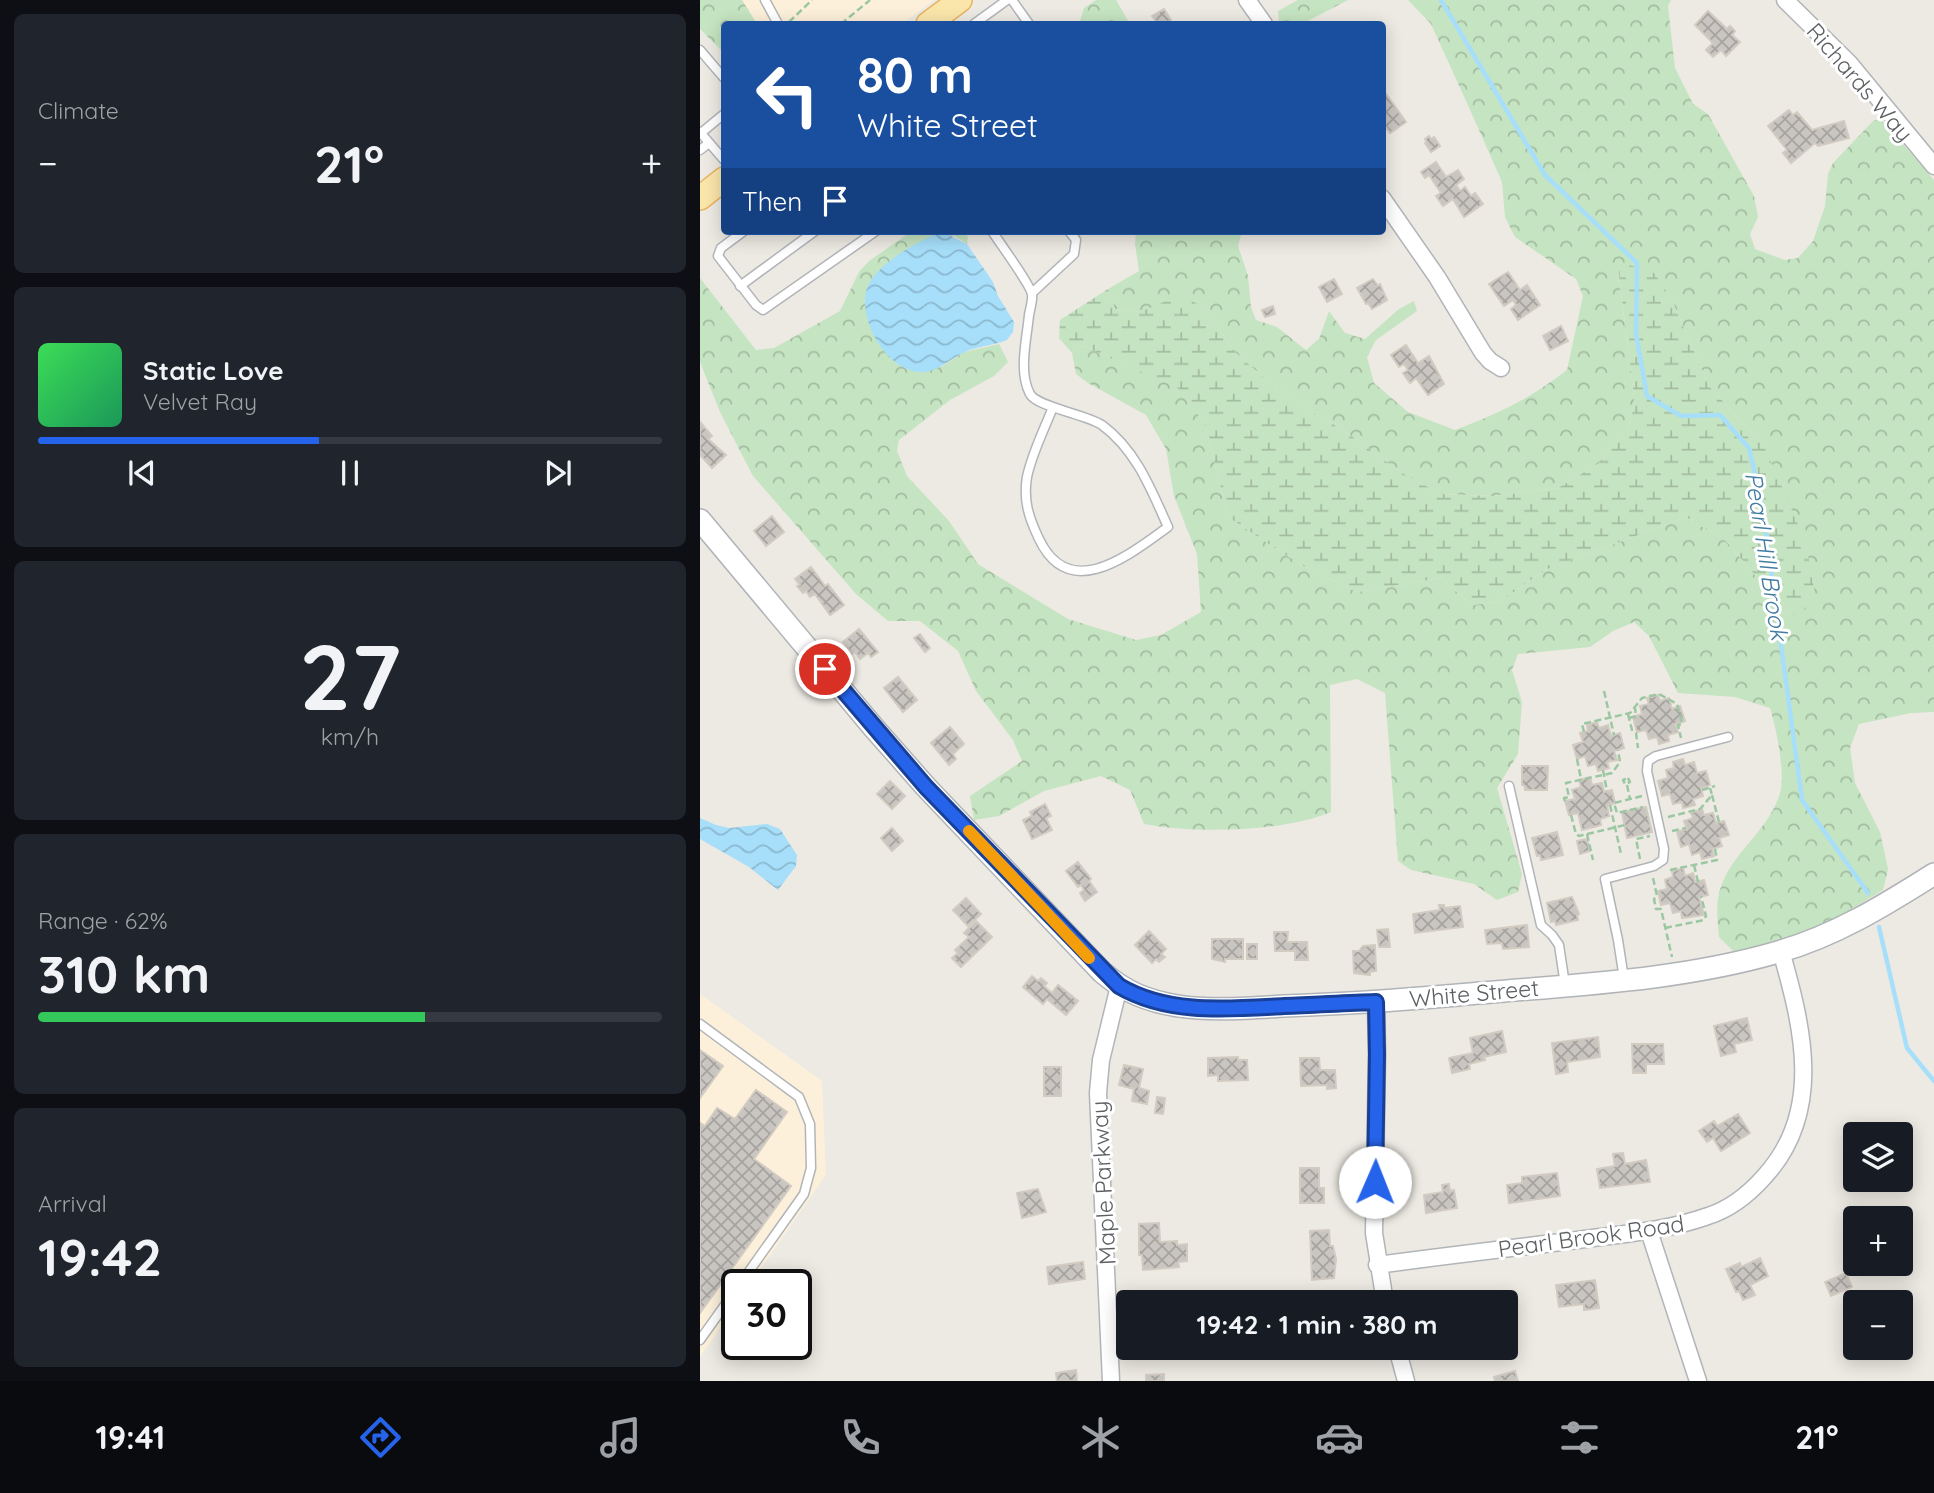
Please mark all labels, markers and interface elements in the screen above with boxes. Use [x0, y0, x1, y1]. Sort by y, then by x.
street label: Richards Way [1801, 17, 1919, 147]
text: 80 m [857, 44, 973, 105]
icon: left [742, 49, 833, 140]
text: Climate [38, 96, 119, 125]
text: White Street [857, 105, 1038, 145]
text: 21° [314, 131, 384, 196]
text: − [38, 139, 58, 187]
text: + [641, 139, 662, 187]
icon: arrive [816, 182, 854, 220]
text: Then [742, 185, 802, 218]
text: Static Love [143, 354, 284, 387]
text: Velvet Ray [143, 387, 257, 416]
icon: previous [123, 454, 161, 492]
icon: pause [331, 454, 369, 492]
icon: next [539, 454, 577, 492]
water label: Pearl Hill Brook [1739, 470, 1795, 644]
text: 27 [299, 619, 401, 733]
pin [795, 639, 855, 699]
icon: arrive [806, 650, 844, 688]
text: km/h [321, 722, 379, 751]
text: Range · 62% [38, 906, 168, 935]
text: 310 km [38, 941, 210, 1006]
street label: White Street [1408, 973, 1540, 1013]
street label: Maple Parkway [1084, 1100, 1122, 1266]
map controls [1843, 1122, 1913, 1360]
button: layers [1843, 1122, 1913, 1192]
position arrow [1338, 1145, 1412, 1219]
text: Arrival [38, 1189, 107, 1218]
button: + [1843, 1206, 1913, 1276]
street label: Pearl Brook Road [1496, 1209, 1686, 1263]
text: 19:42 [38, 1224, 162, 1289]
speed limit sign: 30 [721, 1269, 812, 1360]
button: − [1843, 1290, 1913, 1360]
text: 19:42 · 1 min · 380 m [1196, 1308, 1438, 1341]
icon: directions [356, 1413, 405, 1462]
icon: music [596, 1413, 645, 1462]
icon: phone [836, 1413, 885, 1462]
icon: climate [1076, 1413, 1125, 1462]
icon: car [1315, 1413, 1364, 1462]
icon: filters [1555, 1413, 1604, 1462]
text: 19:41 [95, 1417, 165, 1457]
text: 21° [1795, 1417, 1838, 1457]

